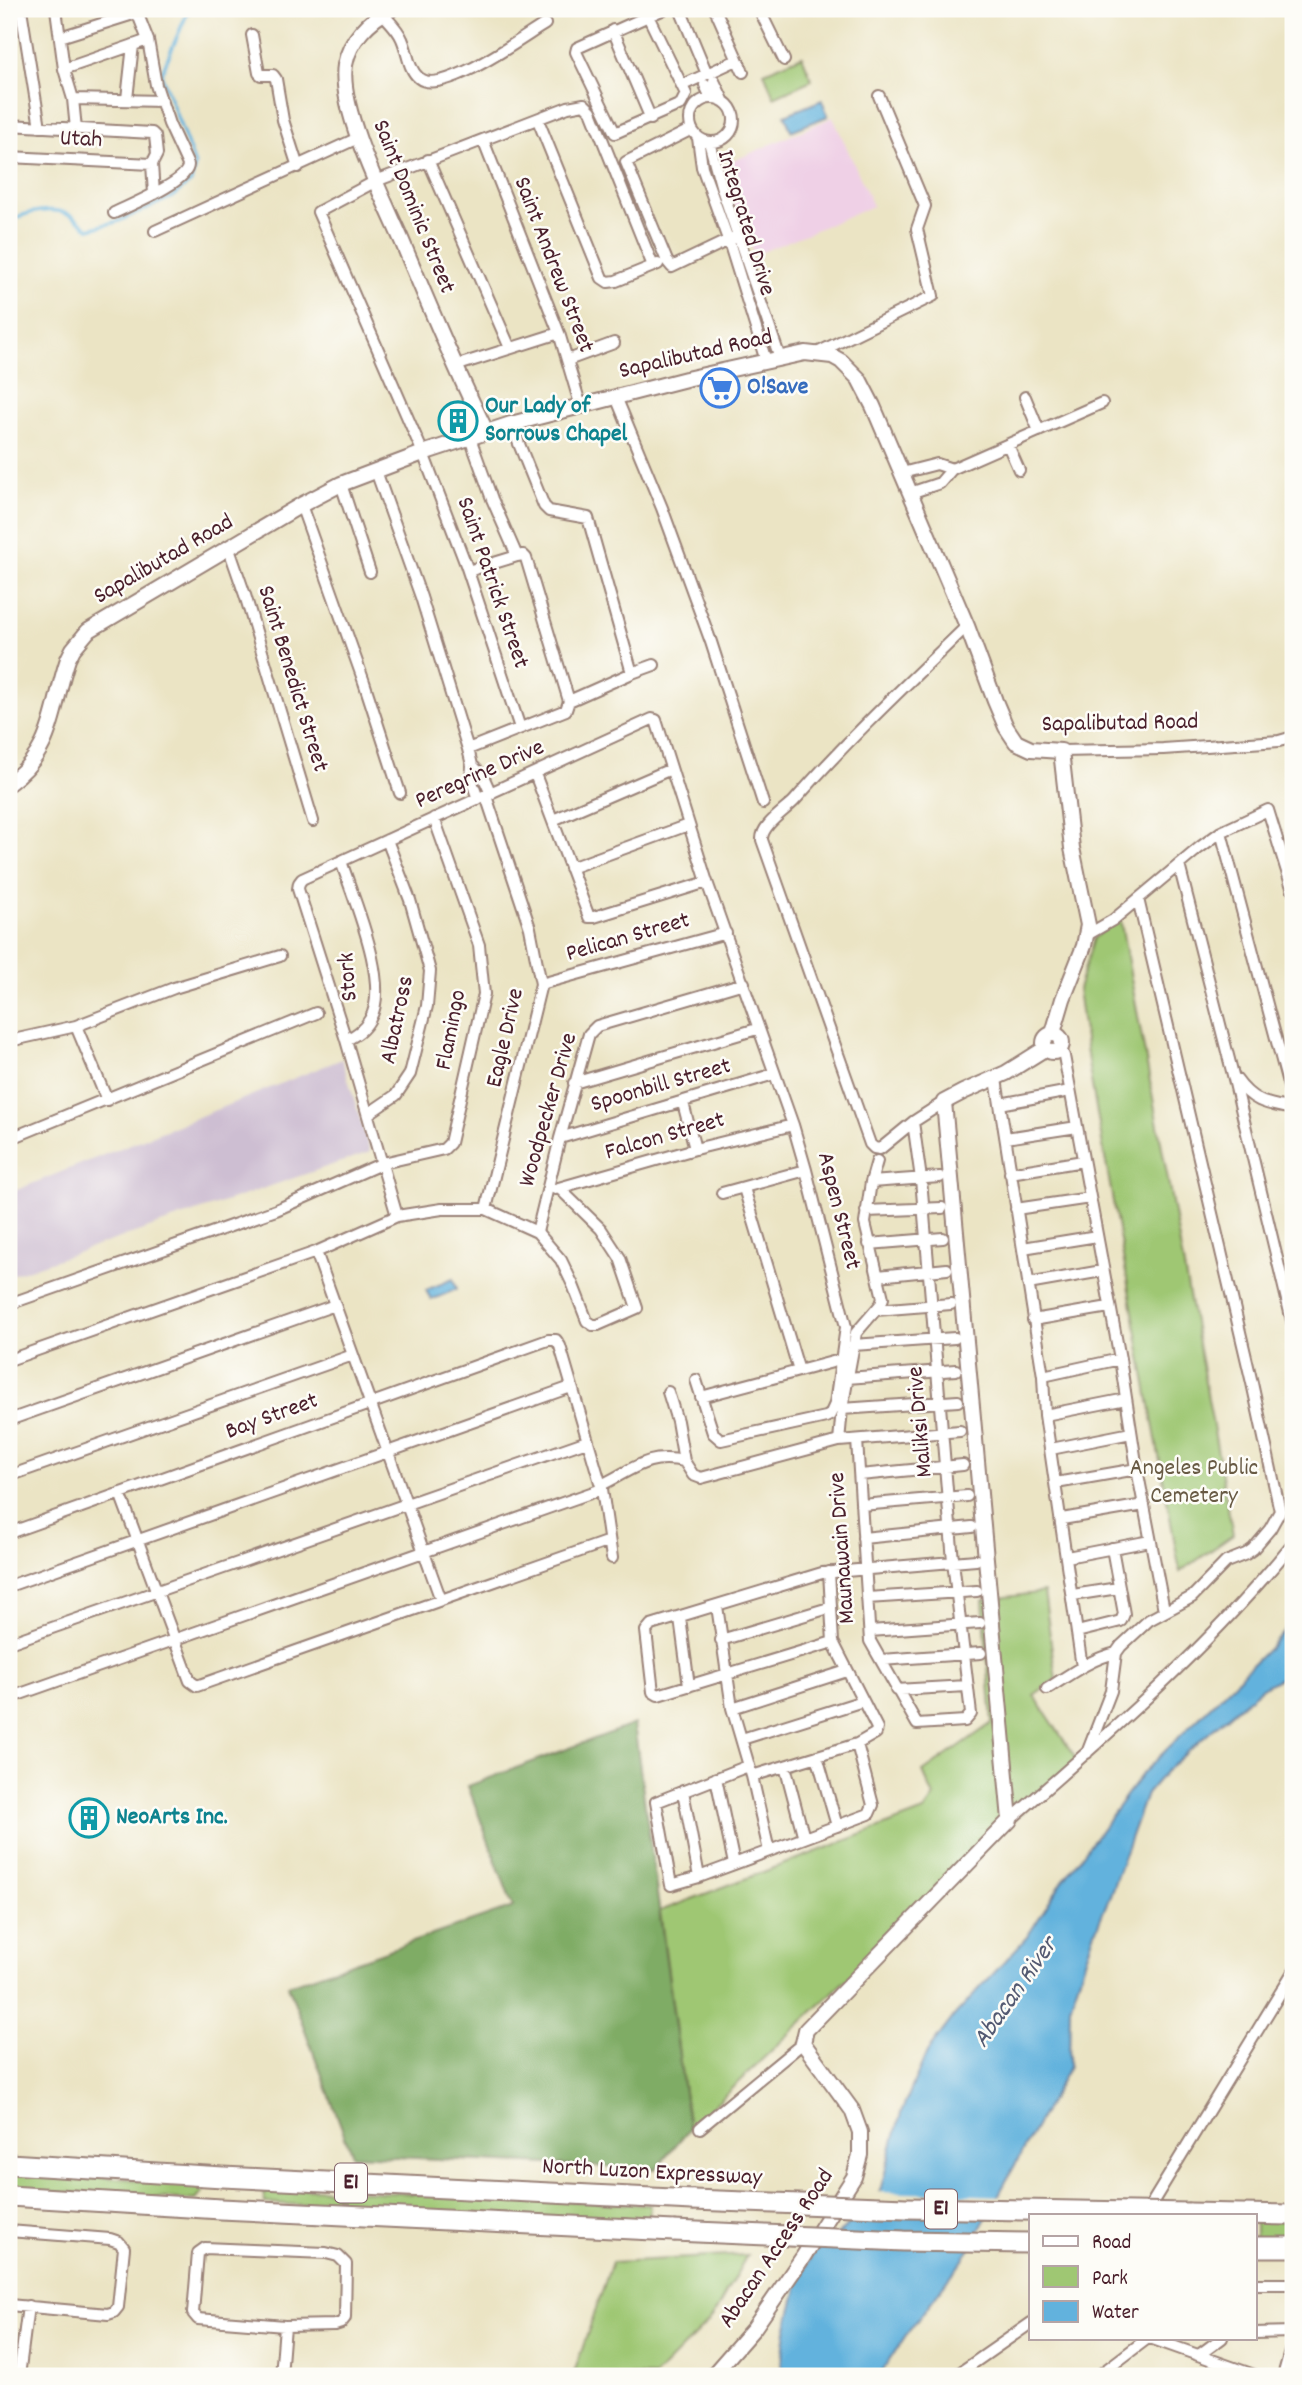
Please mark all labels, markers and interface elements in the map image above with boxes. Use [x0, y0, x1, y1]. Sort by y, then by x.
street label: Saint Dominic Street [363, 115, 463, 299]
street label: Utah [59, 122, 103, 158]
street label: Integrated Drive [707, 146, 783, 300]
street label: Saint Andrew Street [504, 172, 602, 358]
street label: Sapalibutad Road [616, 321, 776, 389]
supermarket icon: O!Save [699, 367, 741, 409]
place label: O!Save [747, 371, 809, 405]
place label: Our Lady of Sorrows Chapel [485, 390, 628, 452]
building icon: Our Lady of Sorrows Chapel [437, 400, 479, 442]
street label: Saint Patrick Street [447, 493, 537, 673]
street label: Sapalibutad Road [88, 506, 240, 614]
street label: Saint Benedict Street [247, 582, 337, 776]
street label: Sapalibutad Road [1041, 706, 1199, 742]
street label: Peregrine Drive [410, 731, 550, 819]
street label: Pelican Street [562, 904, 694, 972]
street label: Stork [330, 951, 368, 1003]
street label: Albatross [372, 973, 424, 1067]
street label: Eagle Drive [478, 985, 534, 1091]
street label: Flamingo [428, 987, 476, 1073]
street label: Woodpecker Drive [511, 1029, 587, 1191]
street label: Spoonbill Street [587, 1050, 735, 1122]
street label: Falcon Street [601, 1104, 729, 1170]
street label: Aspen Street [807, 1149, 869, 1273]
street label: Maliksi Drive [899, 1365, 943, 1479]
street label: Bay Street [221, 1385, 323, 1449]
park label: Angeles Public Cemetery [1130, 1452, 1258, 1514]
street label: Maunawain Drive [821, 1471, 865, 1625]
building icon: NeoArts Inc. [68, 1797, 110, 1839]
place label: NeoArts Inc. [116, 1801, 228, 1835]
water label: Abacan River [964, 1927, 1070, 2056]
street label: North Luzon Expressway [541, 2150, 764, 2196]
street label: Abacan Access Road [711, 2162, 843, 2336]
road number: E1 [335, 2164, 367, 2202]
road number: E1 [925, 2190, 957, 2228]
legend [1029, 2214, 1256, 2340]
text: Road [1092, 2229, 1131, 2259]
text: Park [1092, 2265, 1128, 2295]
text: Water [1092, 2299, 1139, 2329]

